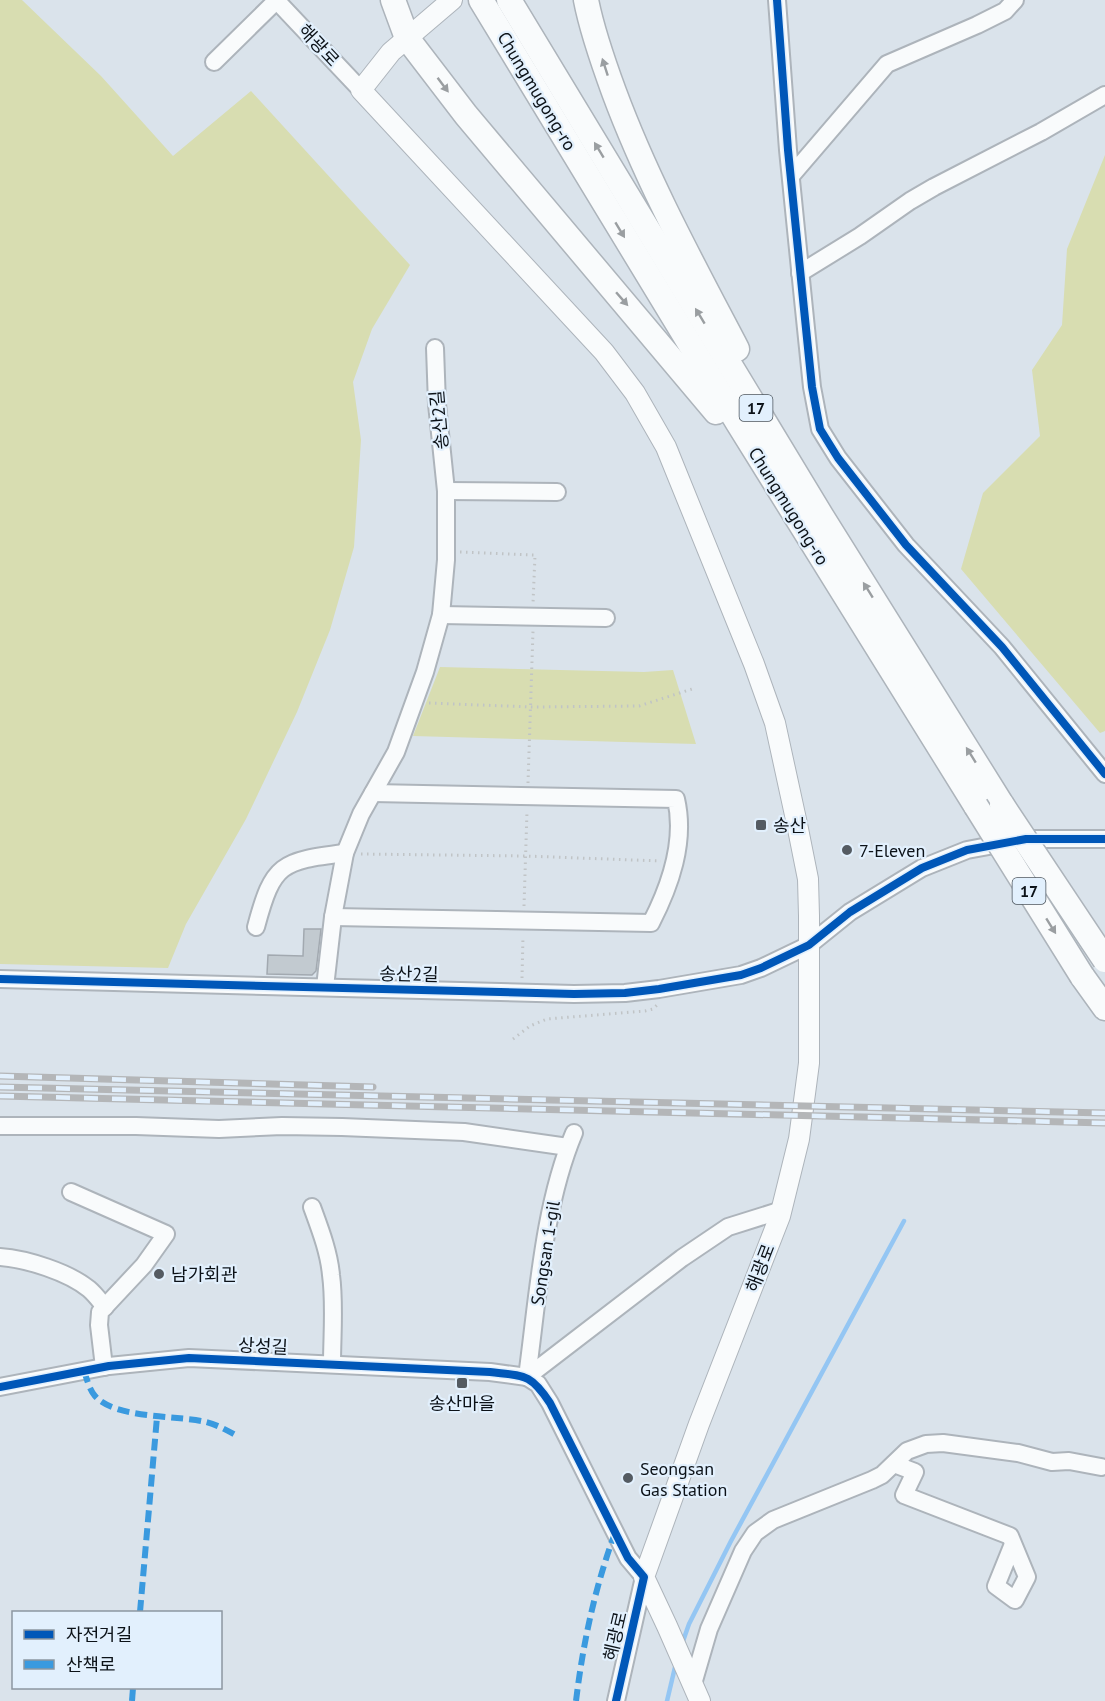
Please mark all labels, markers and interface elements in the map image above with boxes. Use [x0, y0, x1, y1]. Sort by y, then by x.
street label: 해광로 [294, 19, 344, 71]
street label: Chungmugong-ro [492, 27, 582, 155]
one-way arrow [600, 58, 610, 76]
one-way arrow [437, 76, 449, 92]
one-way arrow [593, 142, 604, 158]
one-way arrow [615, 222, 626, 238]
one-way arrow [615, 291, 628, 307]
one-way arrow [694, 308, 705, 324]
street label: 송산2길 [425, 389, 453, 451]
road number: 17 [740, 395, 772, 421]
street label: Chungmugong-ro [744, 443, 834, 569]
one-way arrow [863, 582, 874, 598]
one-way arrow [966, 747, 977, 763]
place label: 송산 [773, 814, 806, 837]
marker: 송산 [754, 818, 768, 832]
place label: 7-Eleven [859, 839, 925, 862]
marker: 7-Eleven [840, 843, 854, 857]
road number: 17 [1012, 878, 1046, 904]
one-way arrow [1046, 918, 1057, 934]
street label: 송산2길 [379, 962, 439, 986]
street label: Songsan 1-gil [525, 1198, 565, 1307]
street label: 해광로 [740, 1241, 780, 1295]
place label: 남가회관 [171, 1263, 238, 1286]
marker: 남가회관 [152, 1267, 166, 1281]
street label: 상성길 [238, 1333, 288, 1359]
marker: 송산마을 [455, 1376, 469, 1390]
place label: 송산마을 [429, 1392, 495, 1415]
place label: Seongsan Gas Station [640, 1457, 727, 1501]
marker: Seongsan Gas Station [621, 1471, 635, 1485]
street label: 혜광로 [598, 1609, 632, 1663]
legend [12, 1611, 222, 1689]
text: 자전거길 [66, 1623, 132, 1646]
text: 산책로 [66, 1653, 116, 1676]

